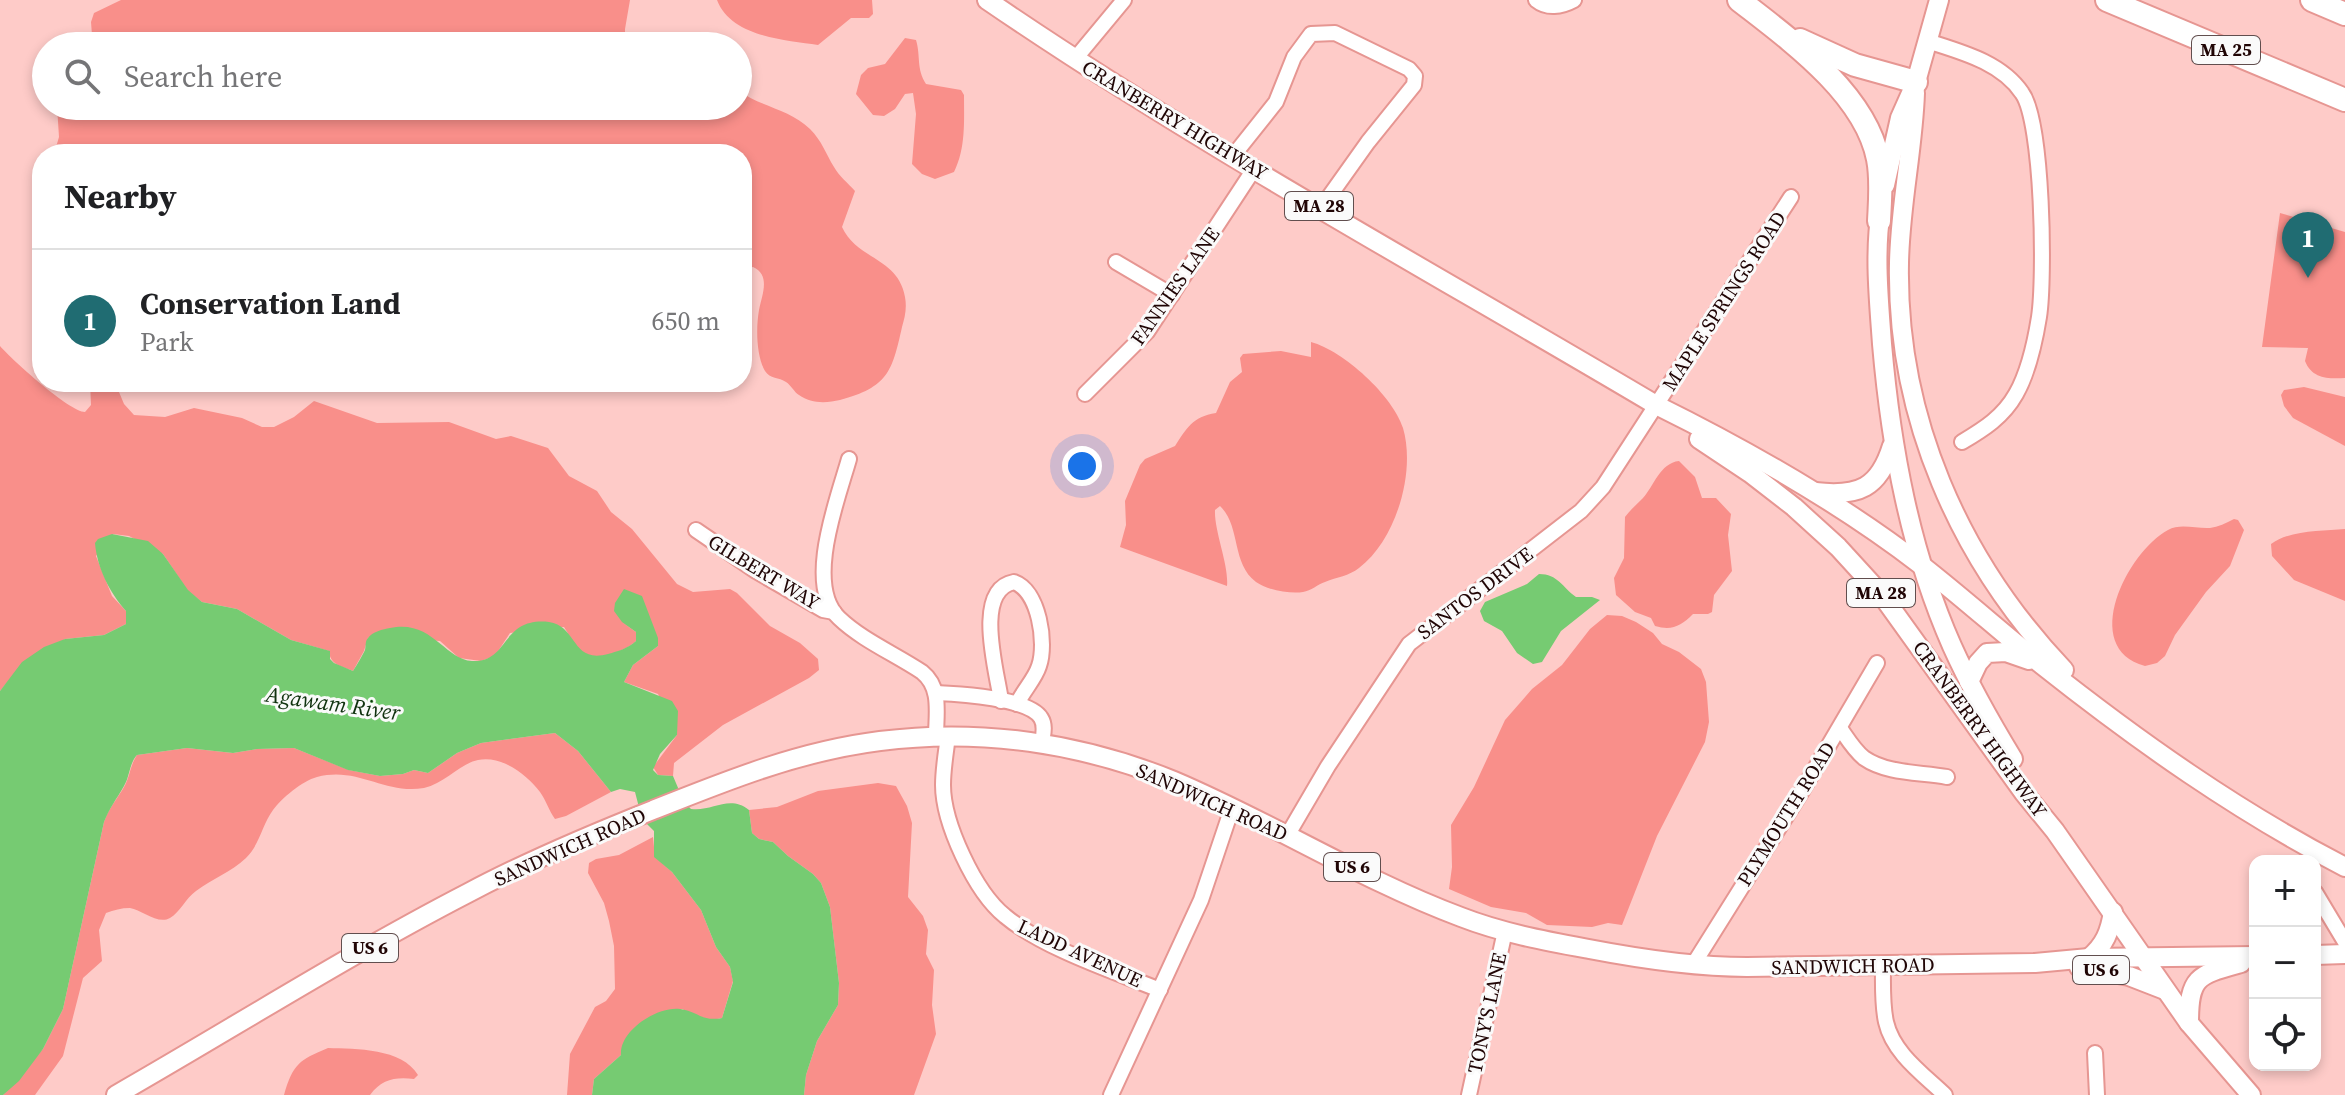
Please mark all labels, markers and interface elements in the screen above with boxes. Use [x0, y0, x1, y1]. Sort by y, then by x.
search box [32, 32, 752, 120]
road number: MA 25 [2192, 36, 2260, 64]
street label: CRANBERRY HIGHWAY [1077, 53, 1274, 187]
icon: search [60, 54, 104, 98]
text: Search here [124, 56, 282, 97]
text: Nearby [64, 173, 177, 219]
road number: MA 28 [1285, 192, 1353, 220]
street label: MAPLE SPRINGS ROAD [1655, 206, 1793, 396]
pin: 1 [2282, 212, 2334, 278]
street label: FANNIES LANE [1124, 221, 1226, 351]
text: Conservation Land [140, 283, 400, 324]
text: 1 [83, 303, 97, 339]
text: 650 m [652, 303, 720, 339]
text: Park [140, 324, 193, 360]
your location [1062, 446, 1102, 486]
street label: GILBERT WAY [703, 528, 825, 617]
street label: SANTOS DRIVE [1411, 540, 1539, 646]
road number: MA 28 [1847, 579, 1915, 607]
street label: CRANBERRY HIGHWAY [1906, 635, 2054, 823]
water label: Agawam River [262, 678, 403, 727]
street label: PLYMOUTH ROAD [1730, 736, 1842, 892]
street label: SANDWICH ROAD [1132, 756, 1292, 848]
street label: SANDWICH ROAD [490, 801, 650, 893]
road number: US 6 [1324, 853, 1380, 881]
map controls [2249, 855, 2321, 1071]
button: + [2249, 855, 2321, 927]
street label: LADD AVENUE [1013, 912, 1147, 994]
button: − [2249, 927, 2321, 999]
road number: US 6 [342, 934, 398, 962]
street label: TONY'S LANE [1461, 950, 1513, 1076]
street label: SANDWICH ROAD [1771, 951, 1935, 981]
road number: US 6 [2073, 956, 2129, 984]
button: locate [2249, 999, 2321, 1071]

